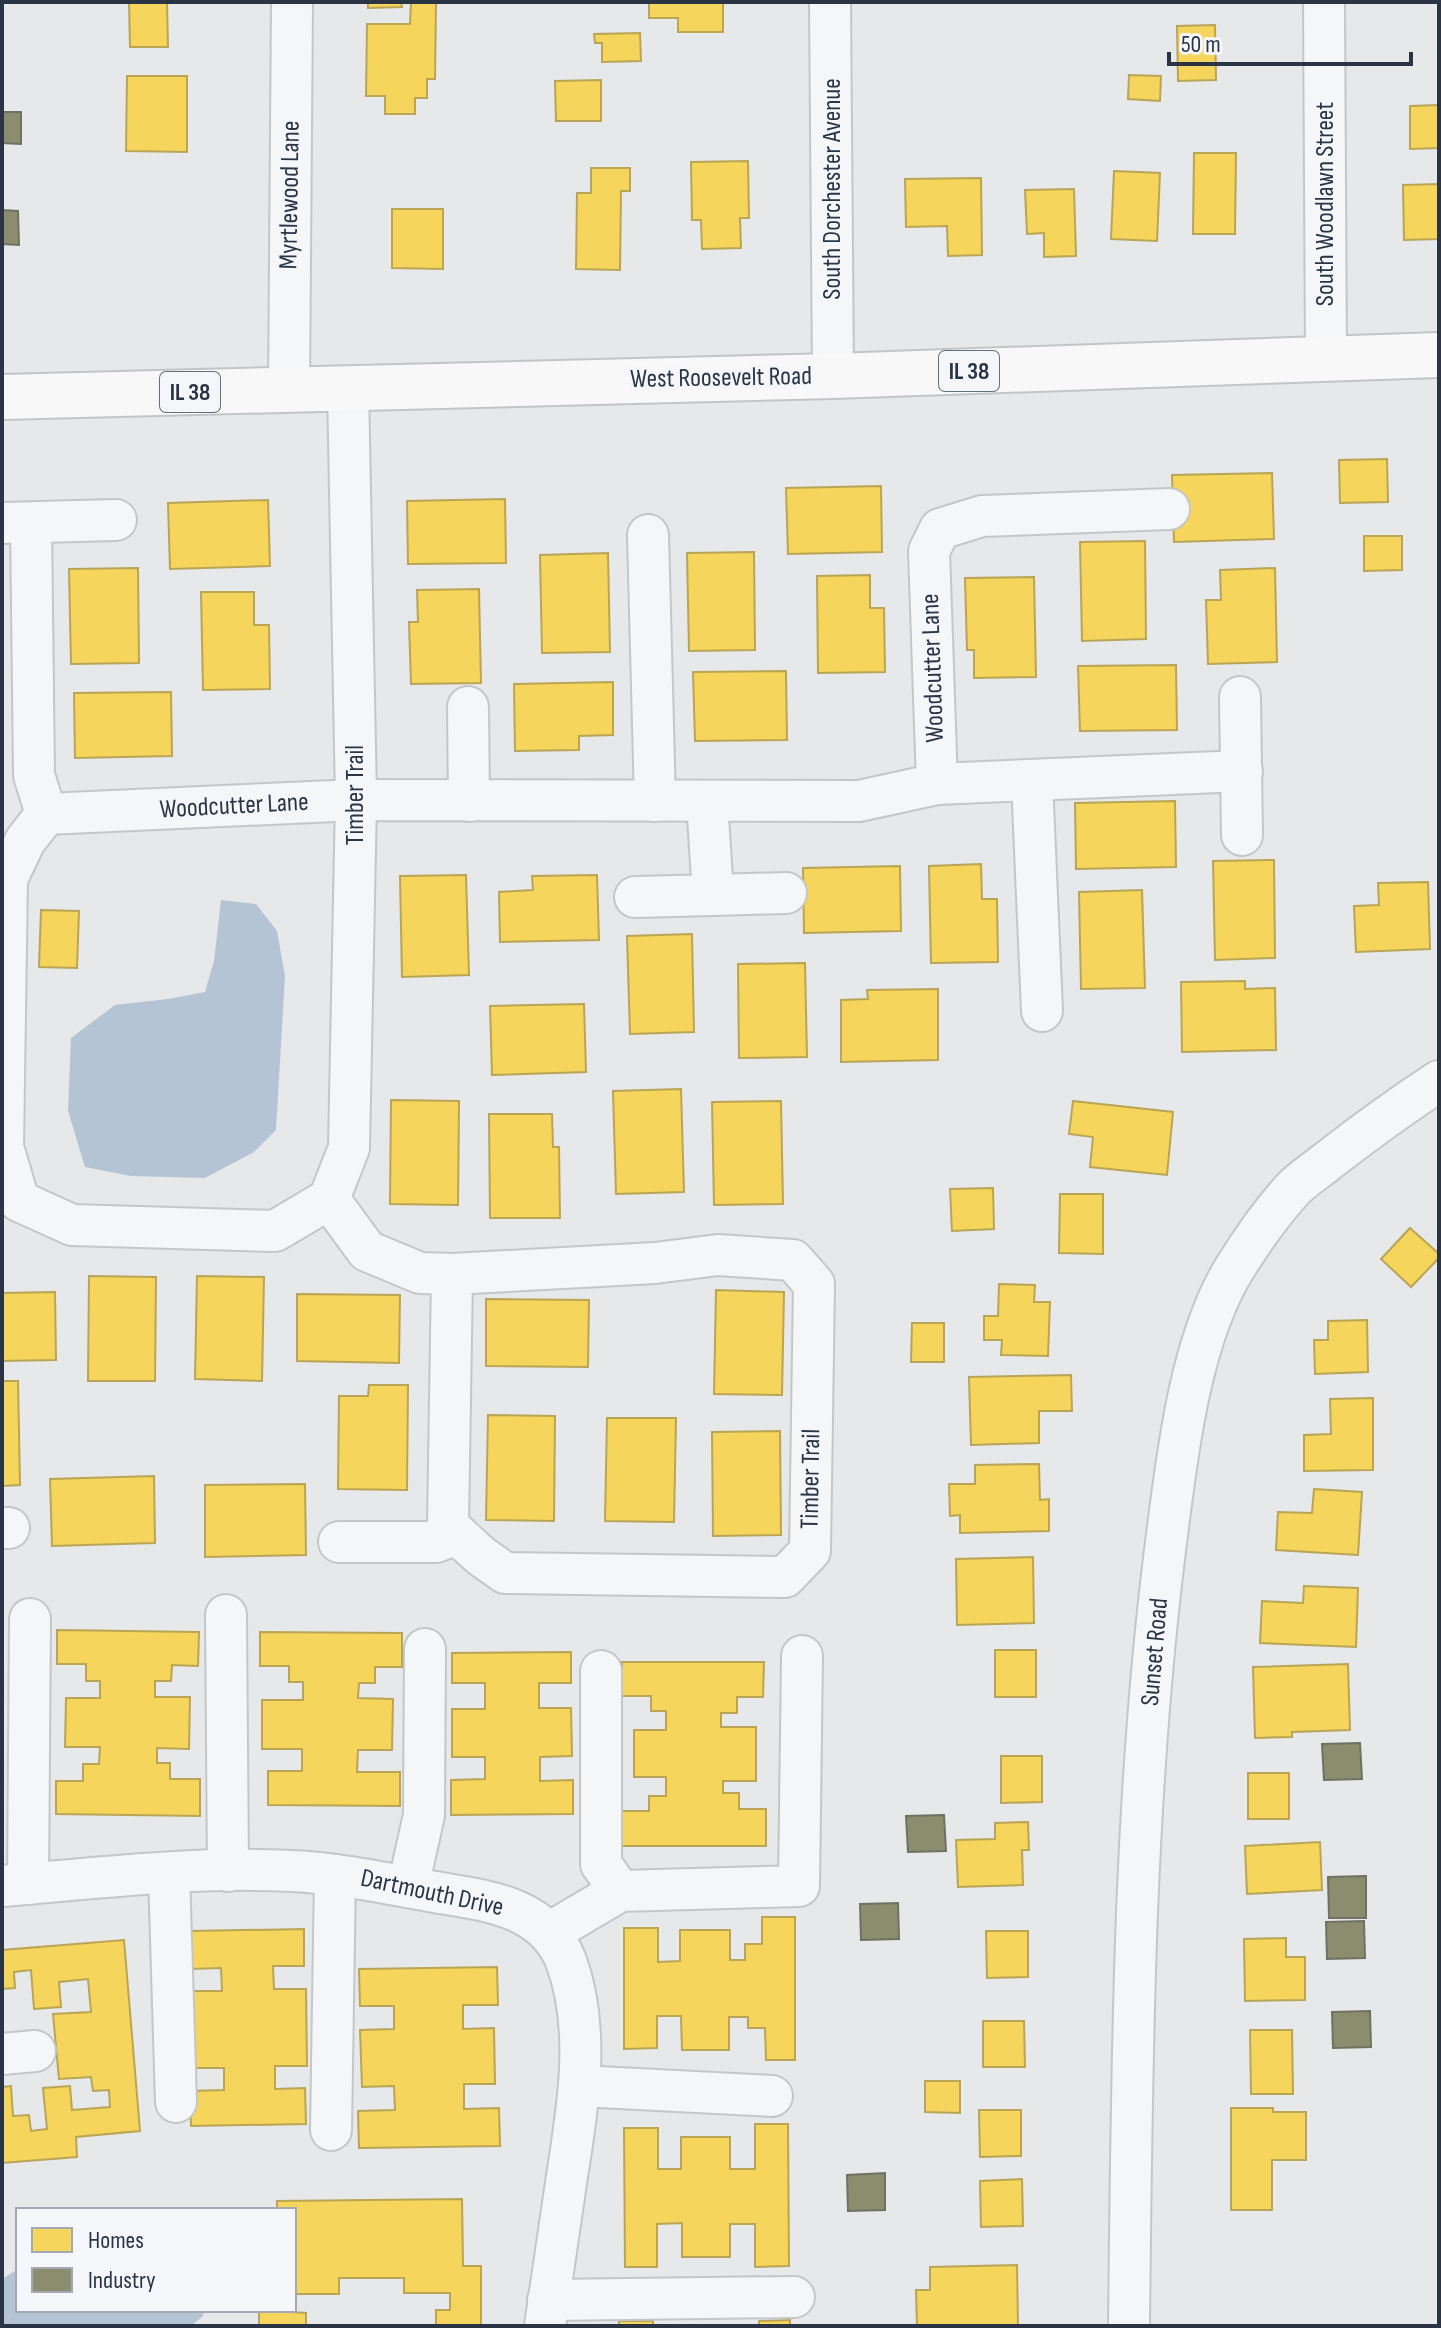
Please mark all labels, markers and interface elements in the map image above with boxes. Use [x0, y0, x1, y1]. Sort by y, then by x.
scale bar [1169, 16, 1411, 66]
text: 50 m [1181, 30, 1221, 59]
street label: South Dorchester Avenue [817, 78, 848, 300]
street label: South Woodlawn Street [1310, 102, 1341, 306]
street label: Myrtlewood Lane [273, 120, 307, 270]
road number: IL 38 [939, 351, 999, 391]
street label: West Roosevelt Road [630, 361, 812, 395]
road number: IL 38 [160, 372, 220, 412]
street label: Woodcutter Lane [915, 593, 951, 743]
street label: Timber Trail [340, 745, 371, 845]
street label: Woodcutter Lane [159, 787, 309, 825]
street label: Timber Trail [795, 1429, 827, 1529]
street label: Sunset Road [1135, 1597, 1175, 1707]
street label: Dartmouth Drive [358, 1863, 506, 1923]
legend [16, 2208, 296, 2312]
text: Homes [88, 2226, 144, 2255]
text: Industry [88, 2266, 155, 2295]

